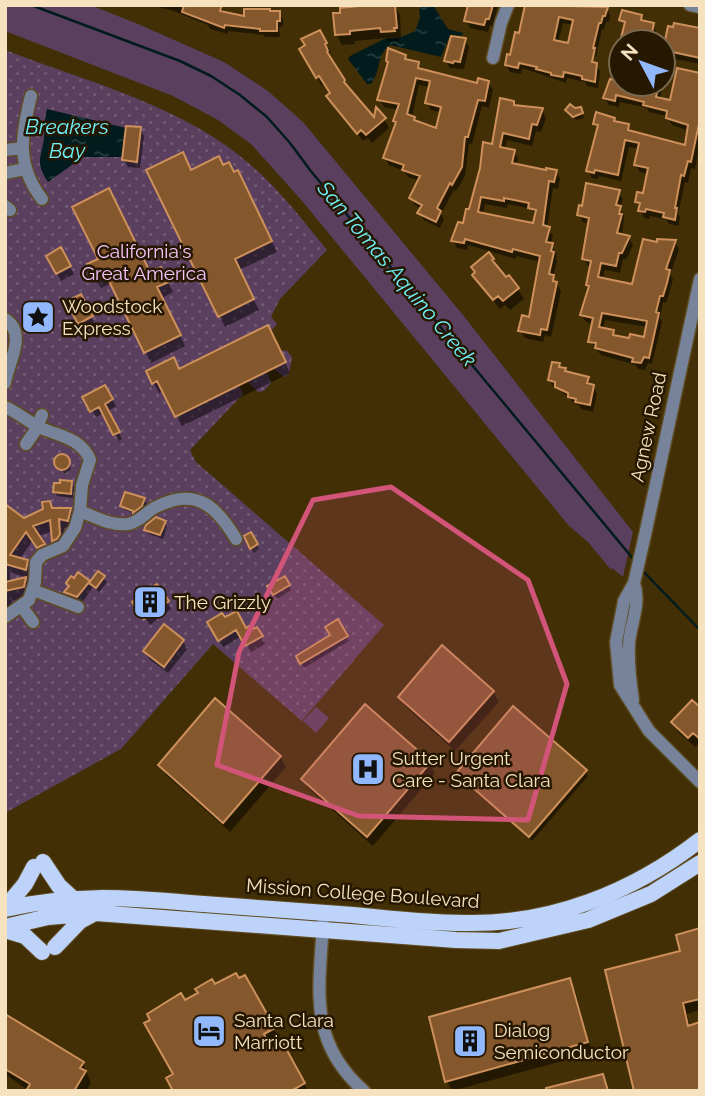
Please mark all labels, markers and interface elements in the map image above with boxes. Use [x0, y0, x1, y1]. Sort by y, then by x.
north arrow [607, 28, 677, 98]
text: N [616, 39, 642, 65]
water label: Breakers Bay [25, 114, 109, 163]
water label: San Tomas Aquino Creek [312, 175, 482, 371]
park label: California's Great America [81, 240, 207, 284]
place label: Woodstock Express [62, 295, 162, 339]
place icon: Woodstock Express [19, 298, 57, 336]
street label: Agnew Road [626, 370, 670, 484]
building icon: The Grizzly [131, 583, 169, 621]
place label: The Grizzly [174, 591, 271, 613]
place label: Sutter Urgent Care - Santa Clara [392, 747, 551, 791]
hospital icon: Sutter Urgent Care - Santa Clara [349, 750, 387, 788]
street label: Mission College Boulevard [246, 874, 480, 912]
place label: Santa Clara Marriott [234, 1009, 334, 1053]
hotel icon: Santa Clara Marriott [190, 1012, 228, 1050]
place label: Dialog Semiconductor [494, 1019, 629, 1063]
building icon: Dialog Semiconductor [451, 1022, 489, 1060]

